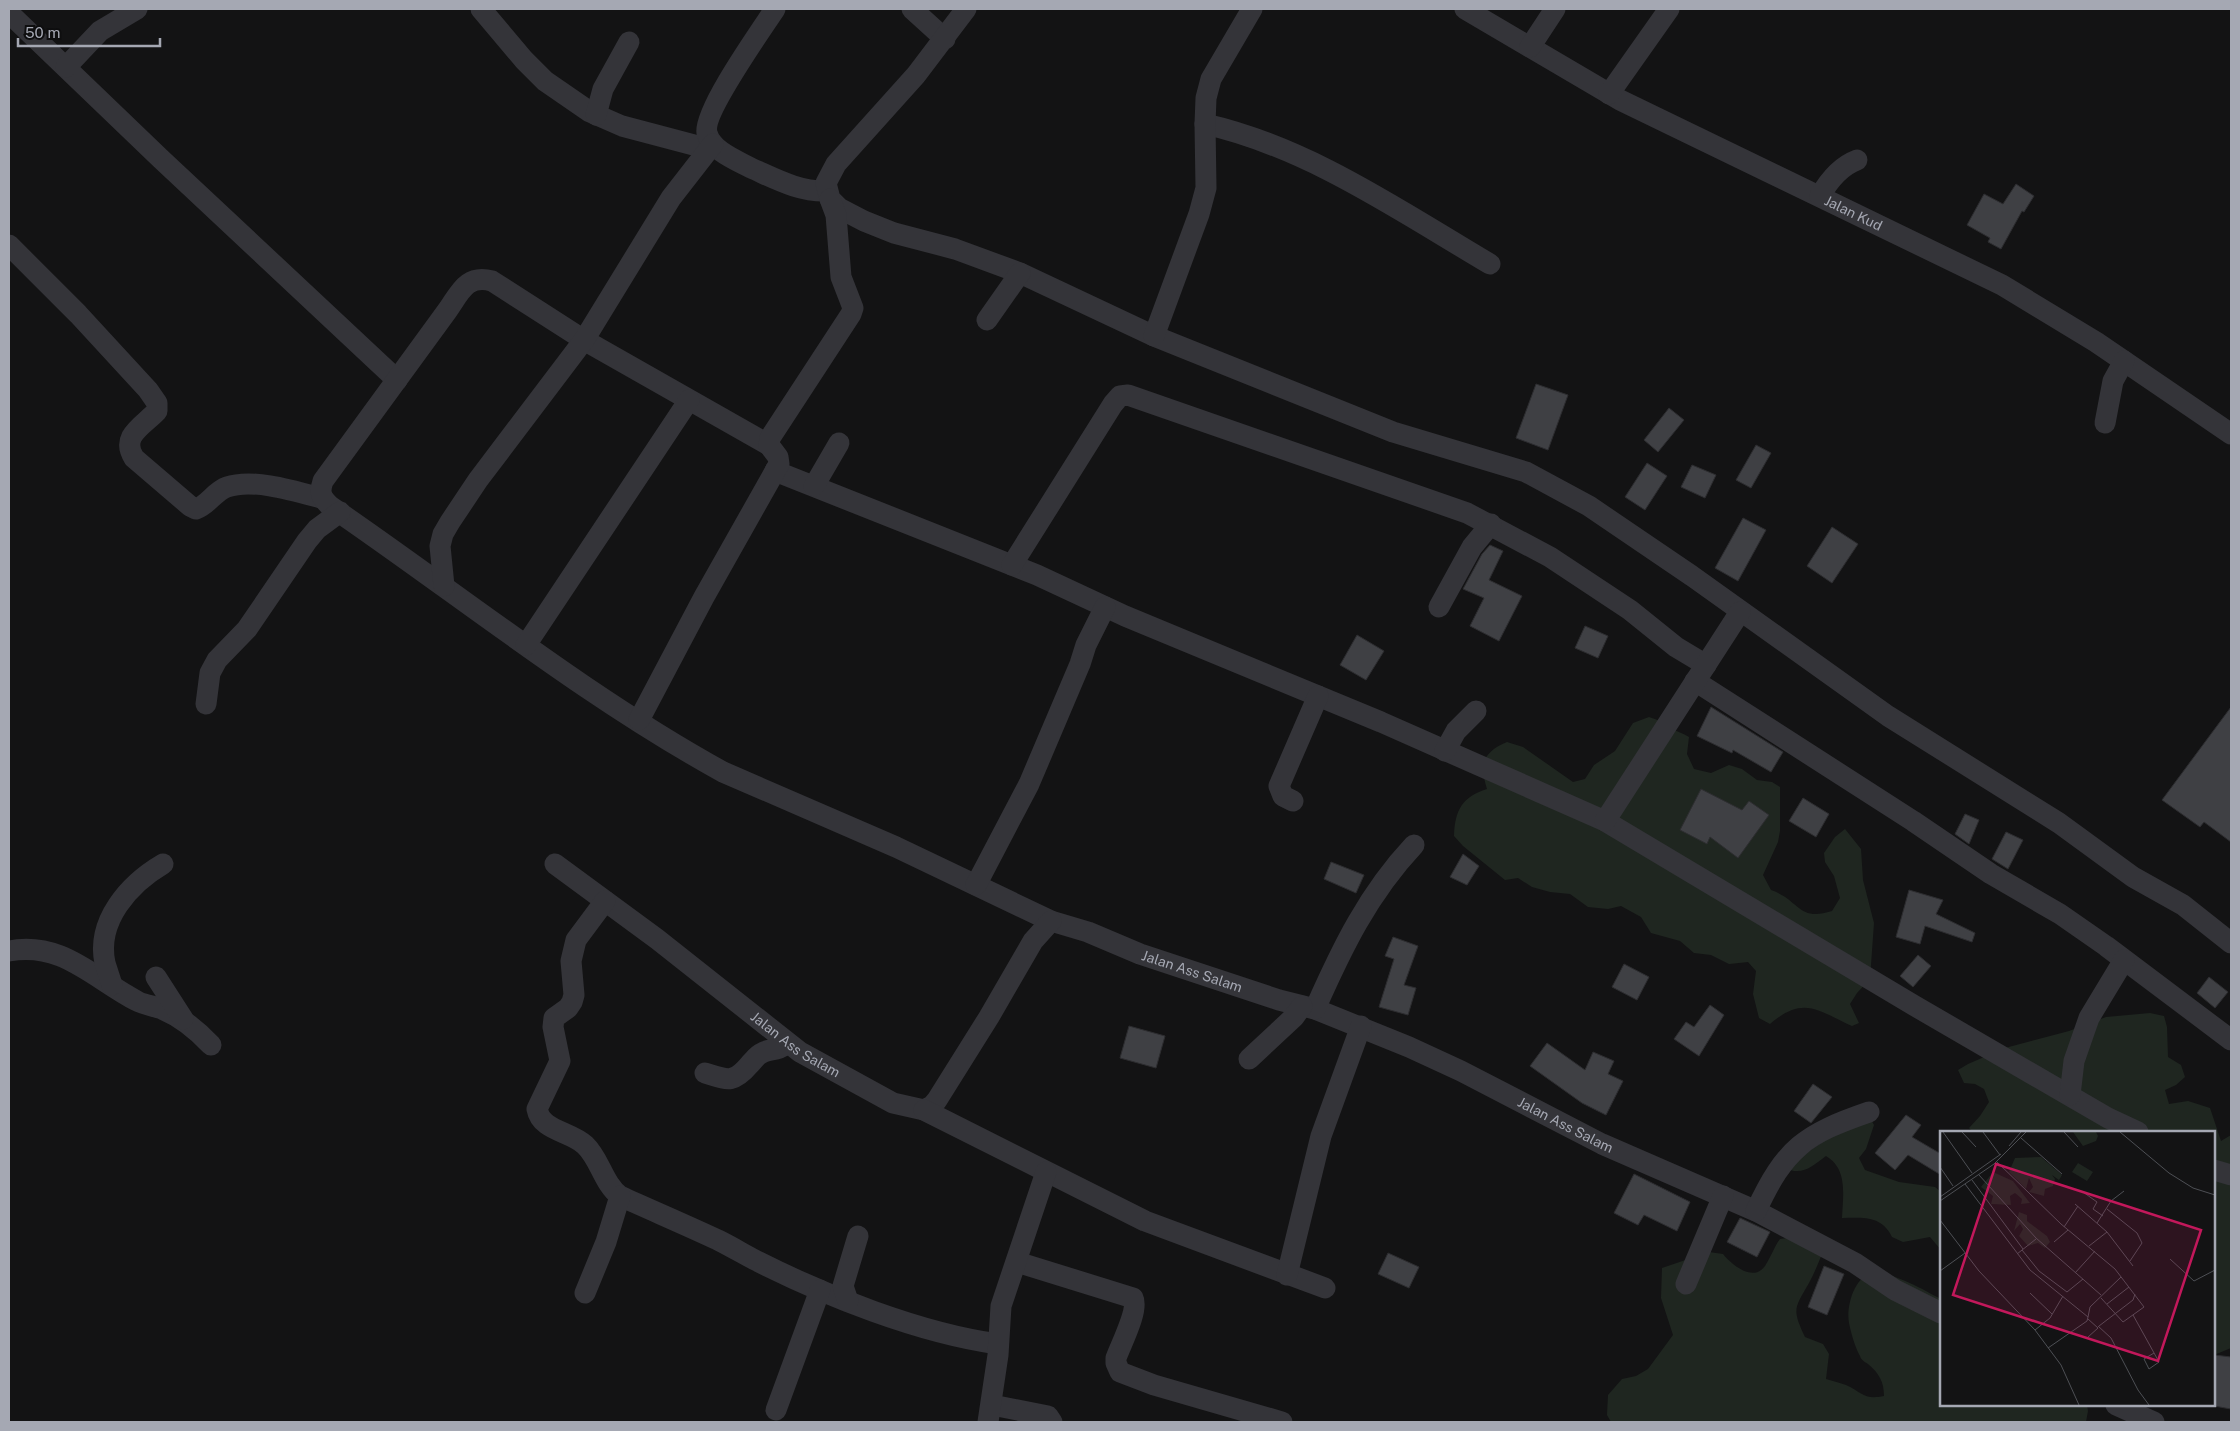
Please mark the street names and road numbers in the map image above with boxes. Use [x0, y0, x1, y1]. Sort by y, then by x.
street label: Jalan Kud [1822, 192, 1885, 234]
street label: Jalan Ass Salam [1140, 947, 1244, 995]
street label: Jalan Ass Salam [748, 1008, 843, 1080]
street label: Jalan Ass Salam [1515, 1094, 1616, 1156]

